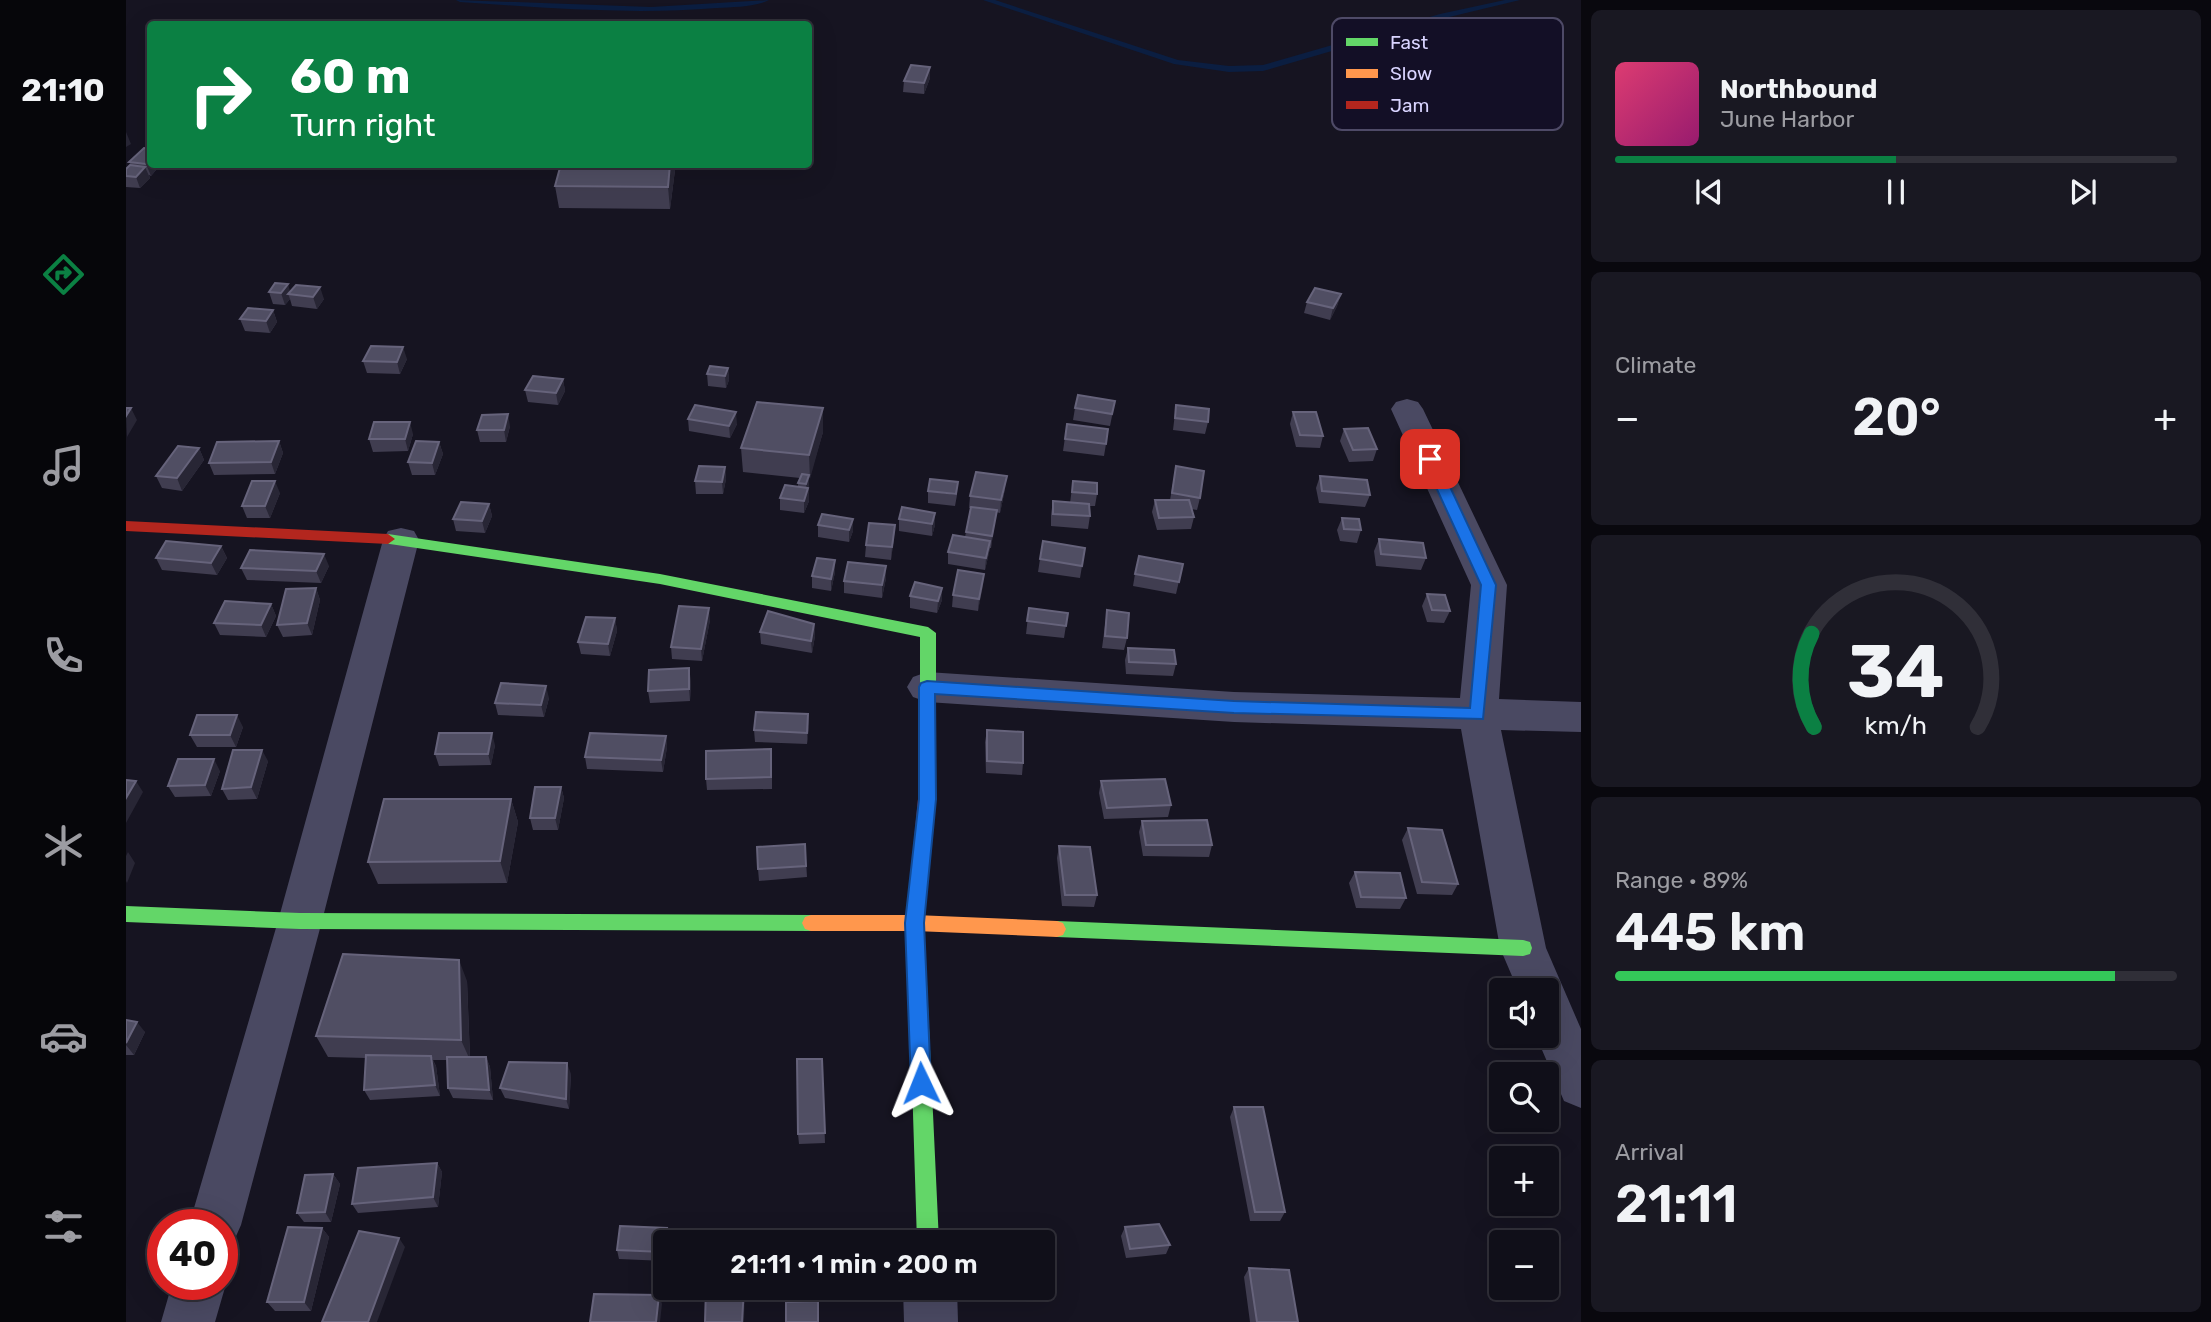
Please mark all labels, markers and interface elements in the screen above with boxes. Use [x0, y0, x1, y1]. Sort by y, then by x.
legend [1332, 18, 1563, 130]
text: Fast [1390, 31, 1429, 54]
text: 60 m [290, 47, 411, 105]
icon: right [175, 49, 266, 140]
text: Slow [1390, 62, 1432, 85]
text: 21:10 [21, 71, 105, 109]
text: Northbound [1720, 74, 1878, 105]
text: Jam [1390, 94, 1429, 117]
text: June Harbor [1720, 105, 1854, 133]
text: Turn right [290, 106, 435, 144]
icon: previous [1690, 173, 1728, 211]
icon: pause [1877, 173, 1915, 211]
icon: next [2064, 173, 2102, 211]
icon: directions [39, 250, 88, 299]
text: Climate [1615, 351, 1696, 379]
text: 20° [1852, 386, 1941, 448]
text: − [1615, 395, 1640, 441]
text: + [2153, 395, 2177, 441]
pin [1400, 429, 1460, 489]
icon: arrive [1411, 440, 1449, 478]
icon: music [39, 441, 88, 490]
text: 34 [1847, 629, 1945, 715]
icon: phone [39, 631, 88, 680]
text: km/h [1865, 711, 1927, 740]
icon: climate [39, 821, 88, 870]
text: Range · 89% [1615, 866, 1748, 894]
text: 445 km [1615, 901, 1805, 963]
map controls [1489, 978, 1559, 1300]
button: sound [1489, 978, 1559, 1048]
icon: car [39, 1012, 88, 1061]
position arrow [884, 1046, 958, 1120]
button: search [1489, 1062, 1559, 1132]
text: Arrival [1615, 1138, 1684, 1166]
button: + [1489, 1146, 1559, 1216]
text: 21:11 [1615, 1173, 1737, 1235]
icon: filters [39, 1202, 88, 1251]
speed limit sign: 40 [147, 1209, 238, 1300]
button: − [1489, 1230, 1559, 1300]
text: 21:11 · 1 min · 200 m [730, 1249, 978, 1280]

